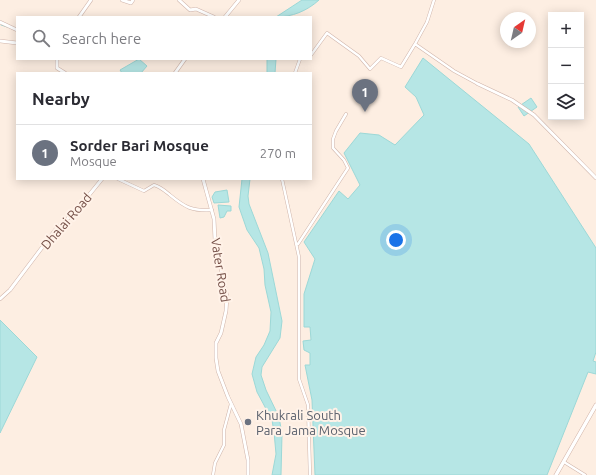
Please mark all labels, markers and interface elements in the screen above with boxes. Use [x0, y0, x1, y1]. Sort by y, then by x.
north arrow [500, 12, 536, 48]
map controls [548, 12, 584, 120]
button: + [548, 12, 584, 48]
search box [16, 16, 312, 60]
icon: search [30, 27, 52, 49]
text: Search here [62, 30, 141, 47]
button: − [548, 48, 584, 84]
pin: 1 [352, 79, 378, 112]
button: layers [548, 84, 584, 120]
text: Nearby [32, 89, 90, 108]
text: Sorder Bari Mosque [70, 137, 209, 154]
text: 1 [41, 146, 49, 160]
text: 270 m [260, 146, 296, 160]
text: Mosque [70, 154, 117, 168]
street label: Dhalai Road [38, 190, 94, 252]
your location [386, 230, 406, 250]
street label: Vater Road [209, 237, 233, 303]
place label: Khukrali South Para Jama Mosque [256, 408, 366, 437]
marker: Khukrali South Para Jama Mosque [243, 417, 253, 427]

